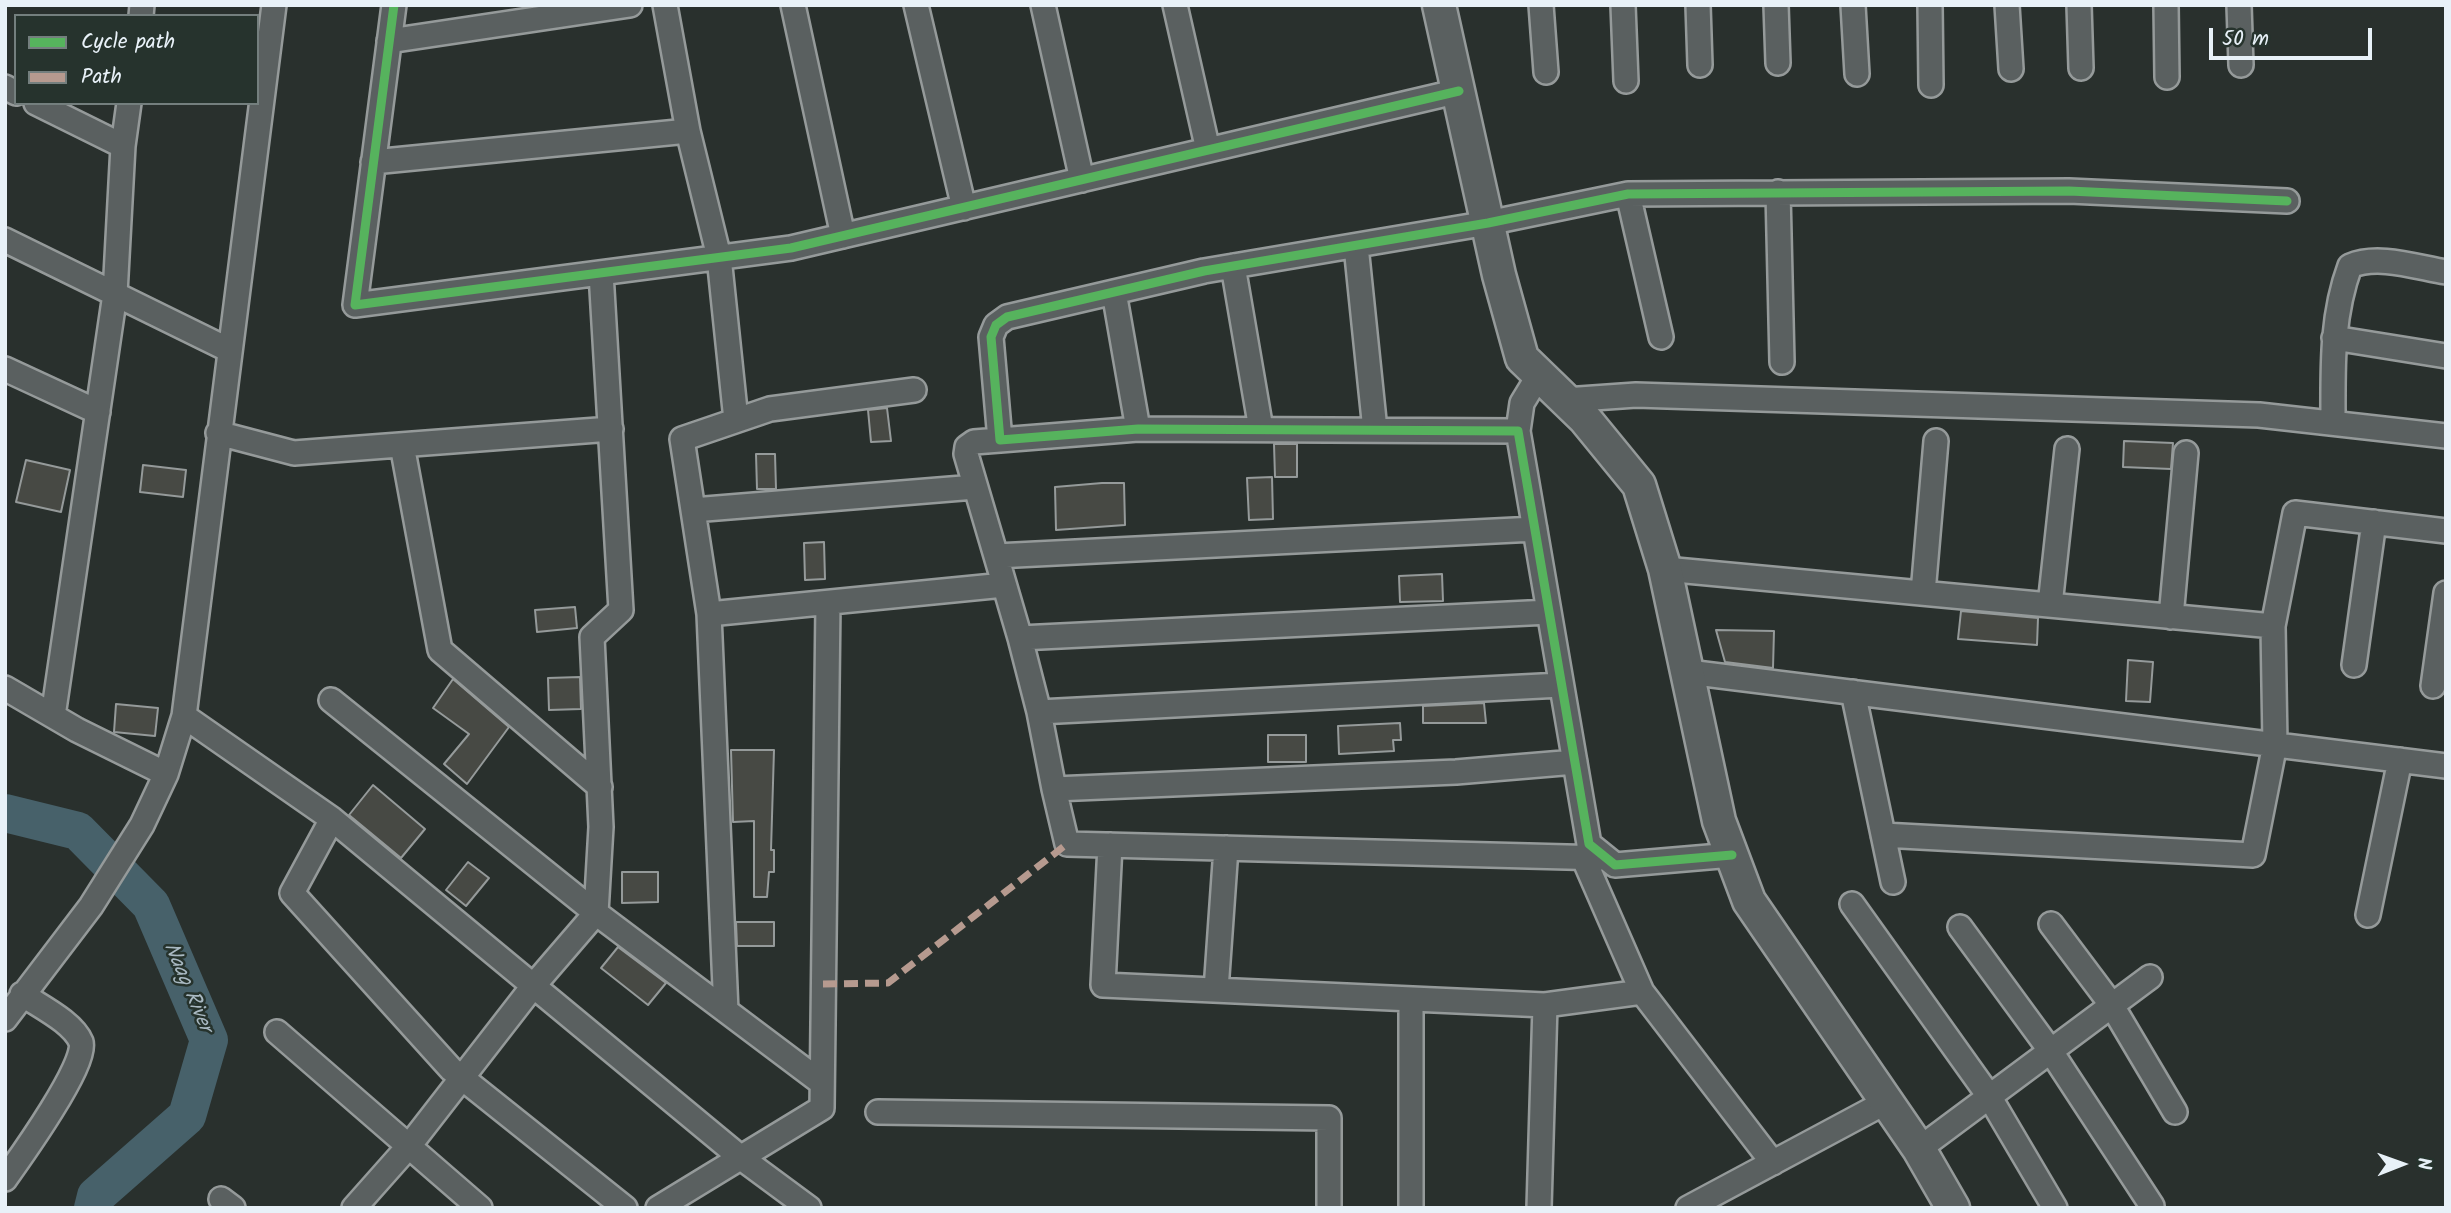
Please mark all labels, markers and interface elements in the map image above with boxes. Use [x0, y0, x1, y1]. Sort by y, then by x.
legend [14, 14, 259, 105]
scale bar [2213, 14, 2376, 58]
text: 50 m [2222, 23, 2269, 56]
text: Cycle path [81, 26, 175, 59]
text: Path [81, 61, 122, 94]
water label: Naag River [156, 939, 216, 1037]
north arrow [2367, 1129, 2437, 1199]
text: N [2408, 1157, 2438, 1170]

